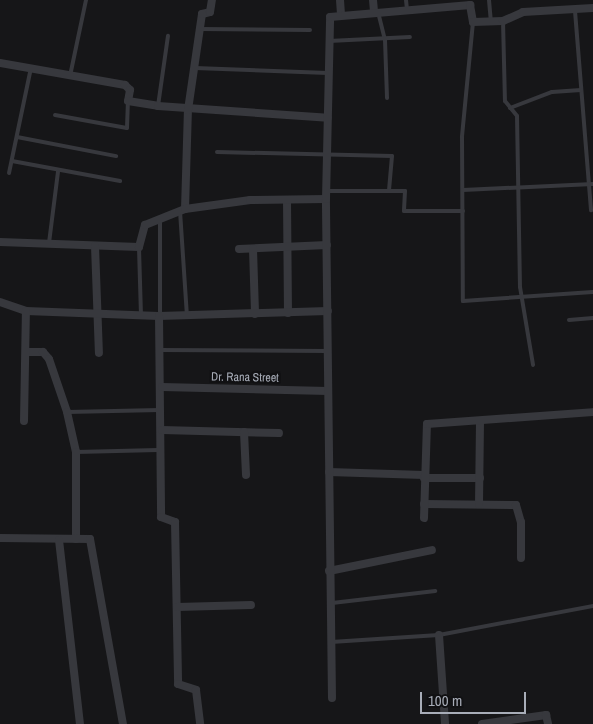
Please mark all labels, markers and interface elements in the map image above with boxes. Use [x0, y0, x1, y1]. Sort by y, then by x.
street label: Dr. Rana Street [211, 370, 279, 386]
scale bar [423, 682, 529, 714]
text: 100 m [428, 690, 462, 711]

